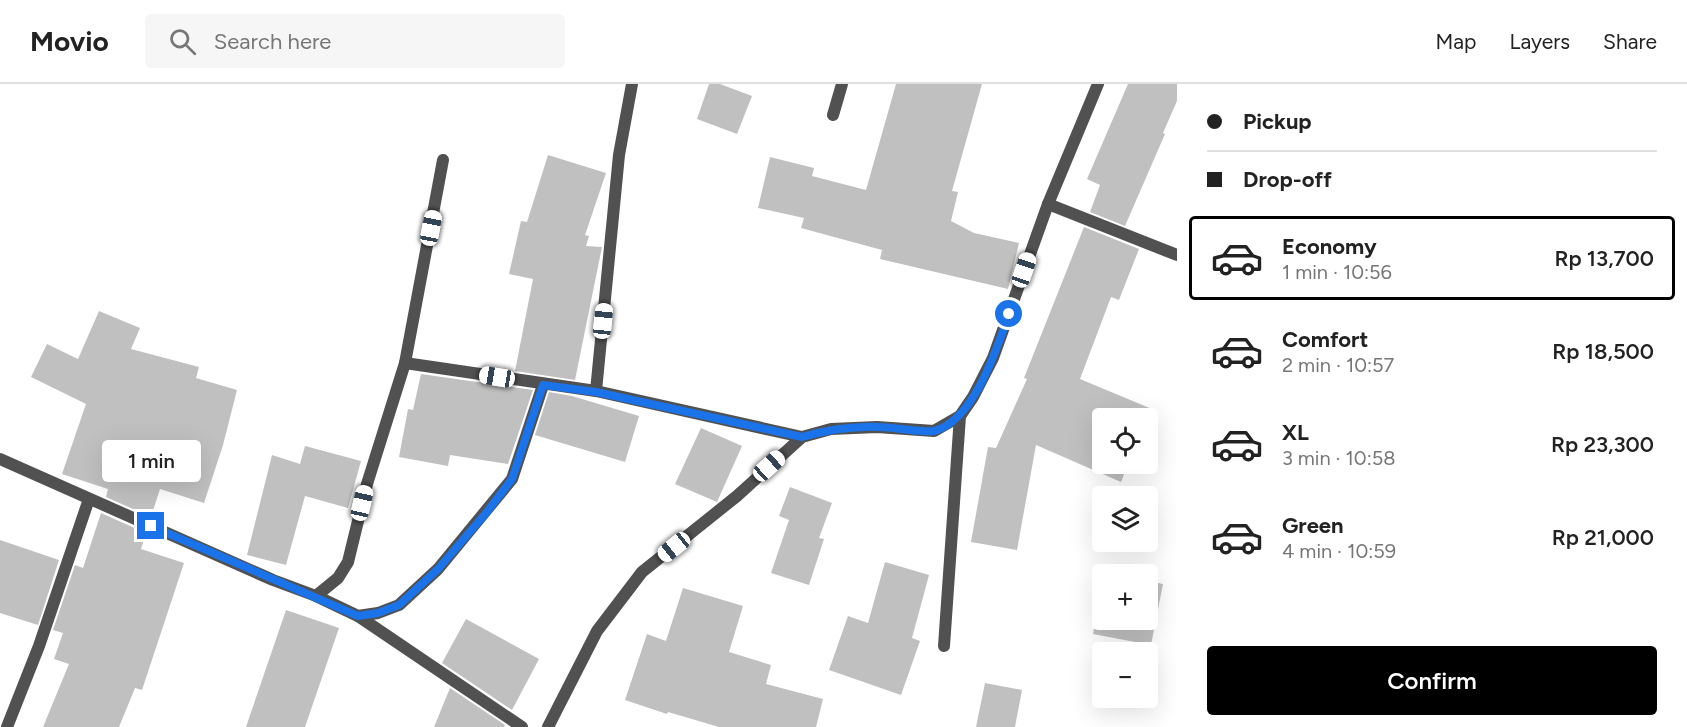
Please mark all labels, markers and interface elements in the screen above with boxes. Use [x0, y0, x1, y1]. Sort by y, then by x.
search box [145, 14, 565, 68]
text: Movio [30, 24, 109, 58]
icon: search [166, 25, 199, 58]
text: Search here [214, 28, 331, 55]
text: Map [1436, 29, 1476, 54]
text: Layers [1509, 29, 1570, 54]
text: Share [1603, 29, 1657, 54]
text: Pickup [1243, 108, 1312, 135]
text: Drop-off [1243, 166, 1332, 193]
car [419, 209, 443, 247]
icon: car [1210, 231, 1264, 285]
text: Economy [1282, 233, 1377, 260]
text: Rp 13,700 [1554, 245, 1654, 272]
car [1010, 250, 1038, 290]
text: 1 min · 10:56 [1282, 260, 1392, 284]
route start [995, 300, 1022, 327]
car [592, 302, 614, 340]
icon: car [1210, 324, 1264, 378]
text: Comfort [1282, 326, 1368, 353]
text: Rp 18,500 [1552, 338, 1654, 365]
text: 2 min · 10:57 [1282, 353, 1394, 377]
car [478, 365, 516, 389]
map controls [1092, 408, 1158, 708]
button: locate [1092, 408, 1158, 474]
icon: car [1210, 417, 1264, 471]
text: XL [1282, 419, 1309, 446]
text: Rp 23,300 [1551, 431, 1654, 458]
callout: 1 min [102, 439, 201, 481]
text: 3 min · 10:58 [1282, 446, 1396, 470]
car [750, 447, 788, 485]
text: 1 min [128, 449, 175, 473]
car [349, 483, 375, 523]
button: layers [1092, 486, 1158, 552]
icon: car [1210, 510, 1264, 564]
route end [137, 512, 164, 539]
text: Green [1282, 512, 1344, 539]
text: Rp 21,000 [1552, 524, 1654, 551]
car [654, 529, 694, 565]
text: 4 min · 10:59 [1282, 539, 1396, 563]
button: + [1092, 564, 1158, 630]
button: − [1092, 642, 1158, 708]
button: Confirm [1207, 646, 1657, 715]

